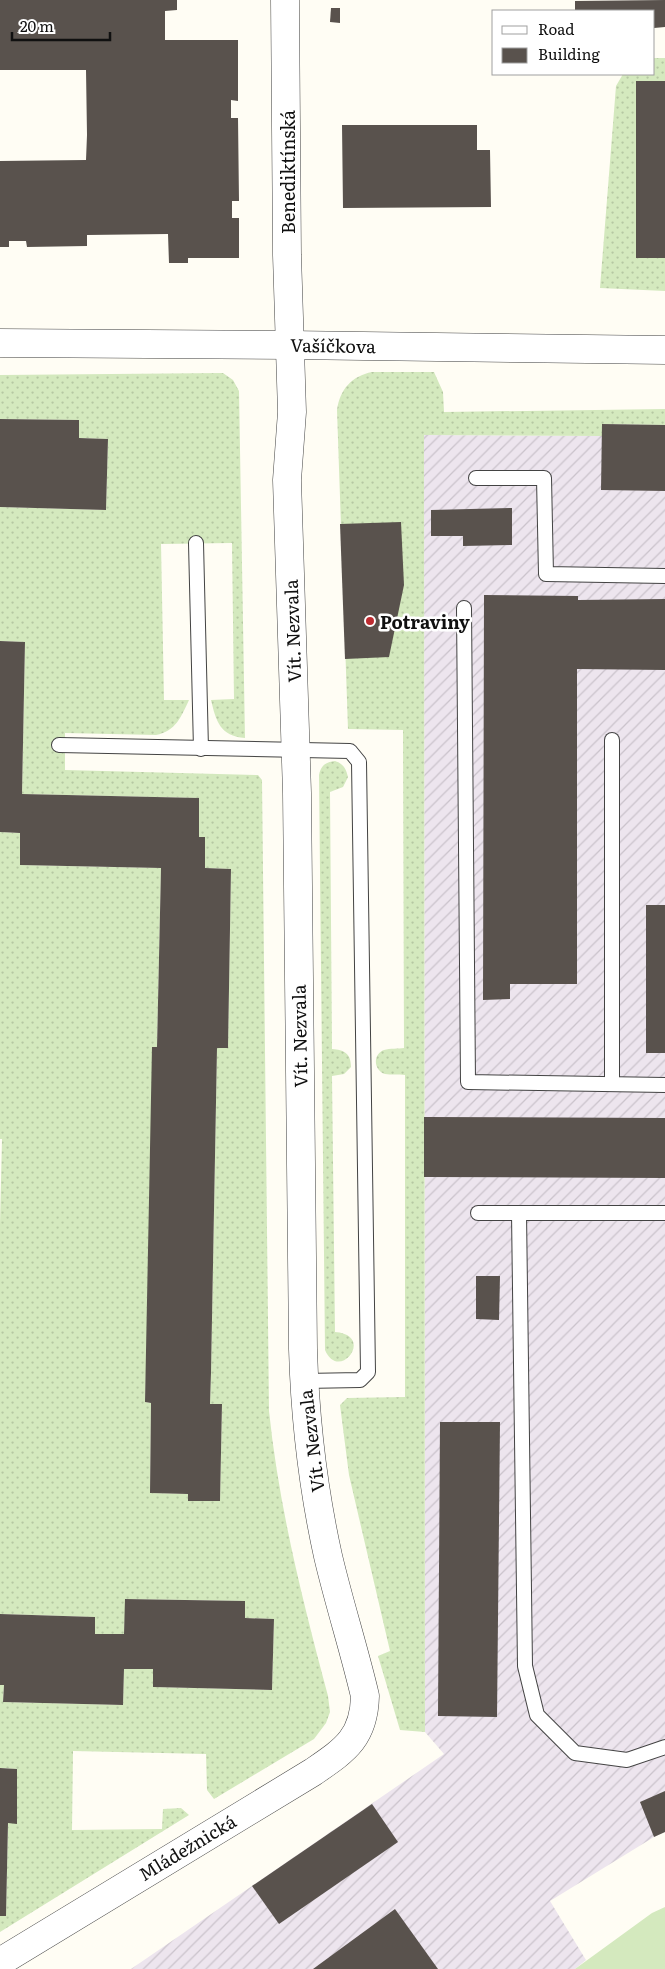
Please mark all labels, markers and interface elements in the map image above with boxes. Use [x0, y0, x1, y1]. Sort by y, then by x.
scale bar [12, 10, 110, 42]
legend [492, 10, 655, 75]
text: 20 m [20, 14, 54, 37]
text: Road [538, 17, 574, 40]
text: Building [538, 42, 600, 65]
street label: Benediktínská [274, 110, 301, 234]
street label: Vašíčkova [290, 331, 376, 359]
street label: Vít. Nezvala [277, 579, 307, 683]
place label: Potraviny [380, 608, 470, 635]
marker: Potraviny [364, 615, 376, 627]
street label: Vít. Nezvala [285, 984, 313, 1088]
street label: Vít. Nezvala [291, 1388, 331, 1494]
street label: Mládežnická [133, 1807, 241, 1887]

